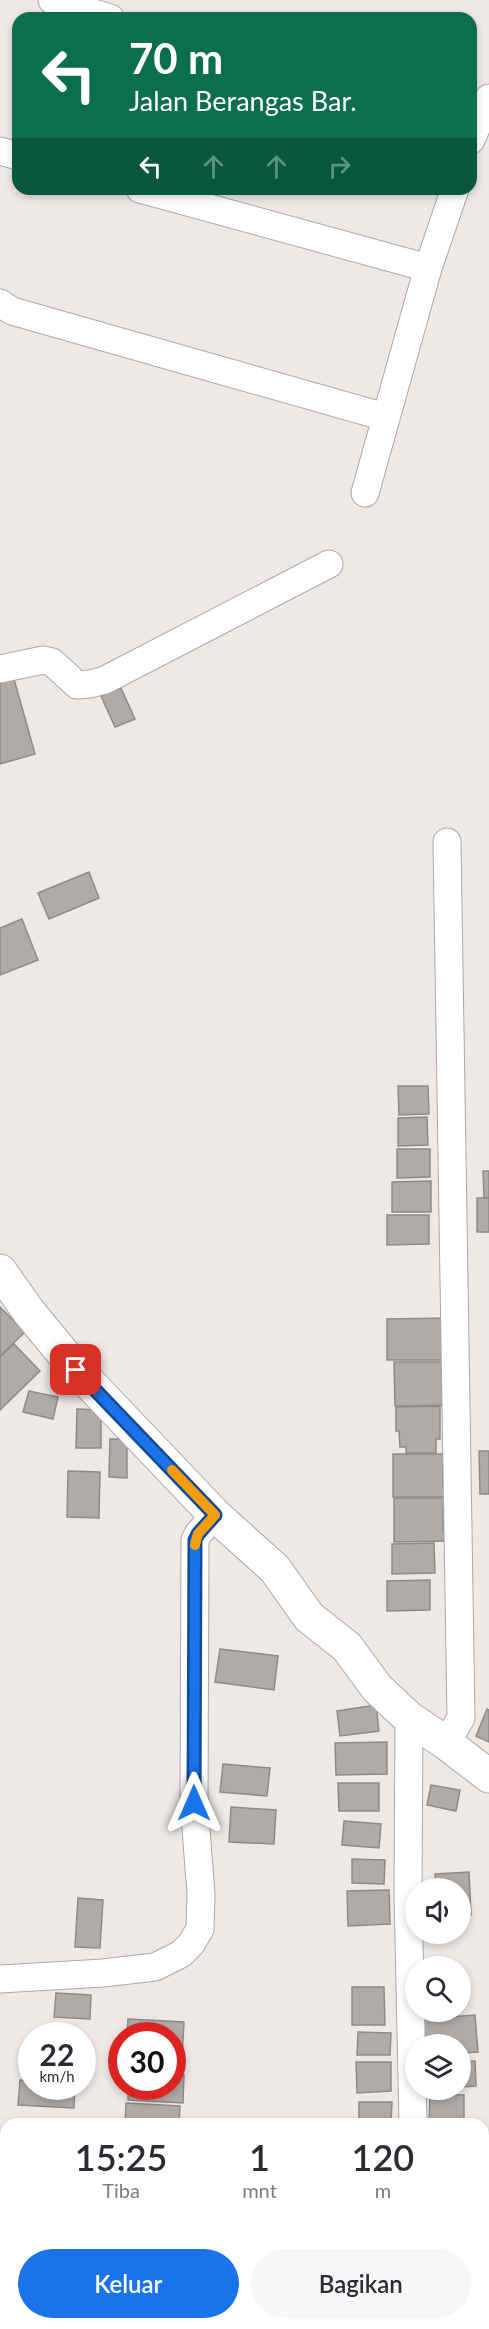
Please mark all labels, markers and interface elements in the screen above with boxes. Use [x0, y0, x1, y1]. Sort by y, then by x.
text: 70 m [129, 33, 223, 83]
icon: left [30, 36, 108, 114]
text: Jalan Berangas Bar. [129, 84, 357, 117]
icon: left [134, 150, 167, 183]
icon: ahead [197, 150, 230, 183]
icon: ahead [260, 150, 293, 183]
icon: right [323, 150, 356, 183]
pin [50, 1344, 101, 1395]
icon: arrive [59, 1353, 92, 1386]
position arrow [162, 1771, 226, 1835]
map controls [405, 1878, 471, 2100]
button: sound [405, 1878, 471, 1944]
button: search [405, 1956, 471, 2022]
speed limit sign: 30 [108, 2022, 186, 2100]
button: layers [405, 2034, 471, 2100]
text: 22 [40, 2036, 74, 2072]
text: km/h [39, 2067, 75, 2085]
text: 15:25 [75, 2135, 167, 2179]
text: 1 [249, 2135, 270, 2179]
text: 120 [352, 2135, 414, 2179]
text: Tiba [102, 2178, 140, 2202]
text: mnt [242, 2178, 277, 2202]
text: m [375, 2178, 391, 2202]
button: Keluar [18, 2249, 239, 2318]
button: Bagikan [251, 2249, 471, 2318]

